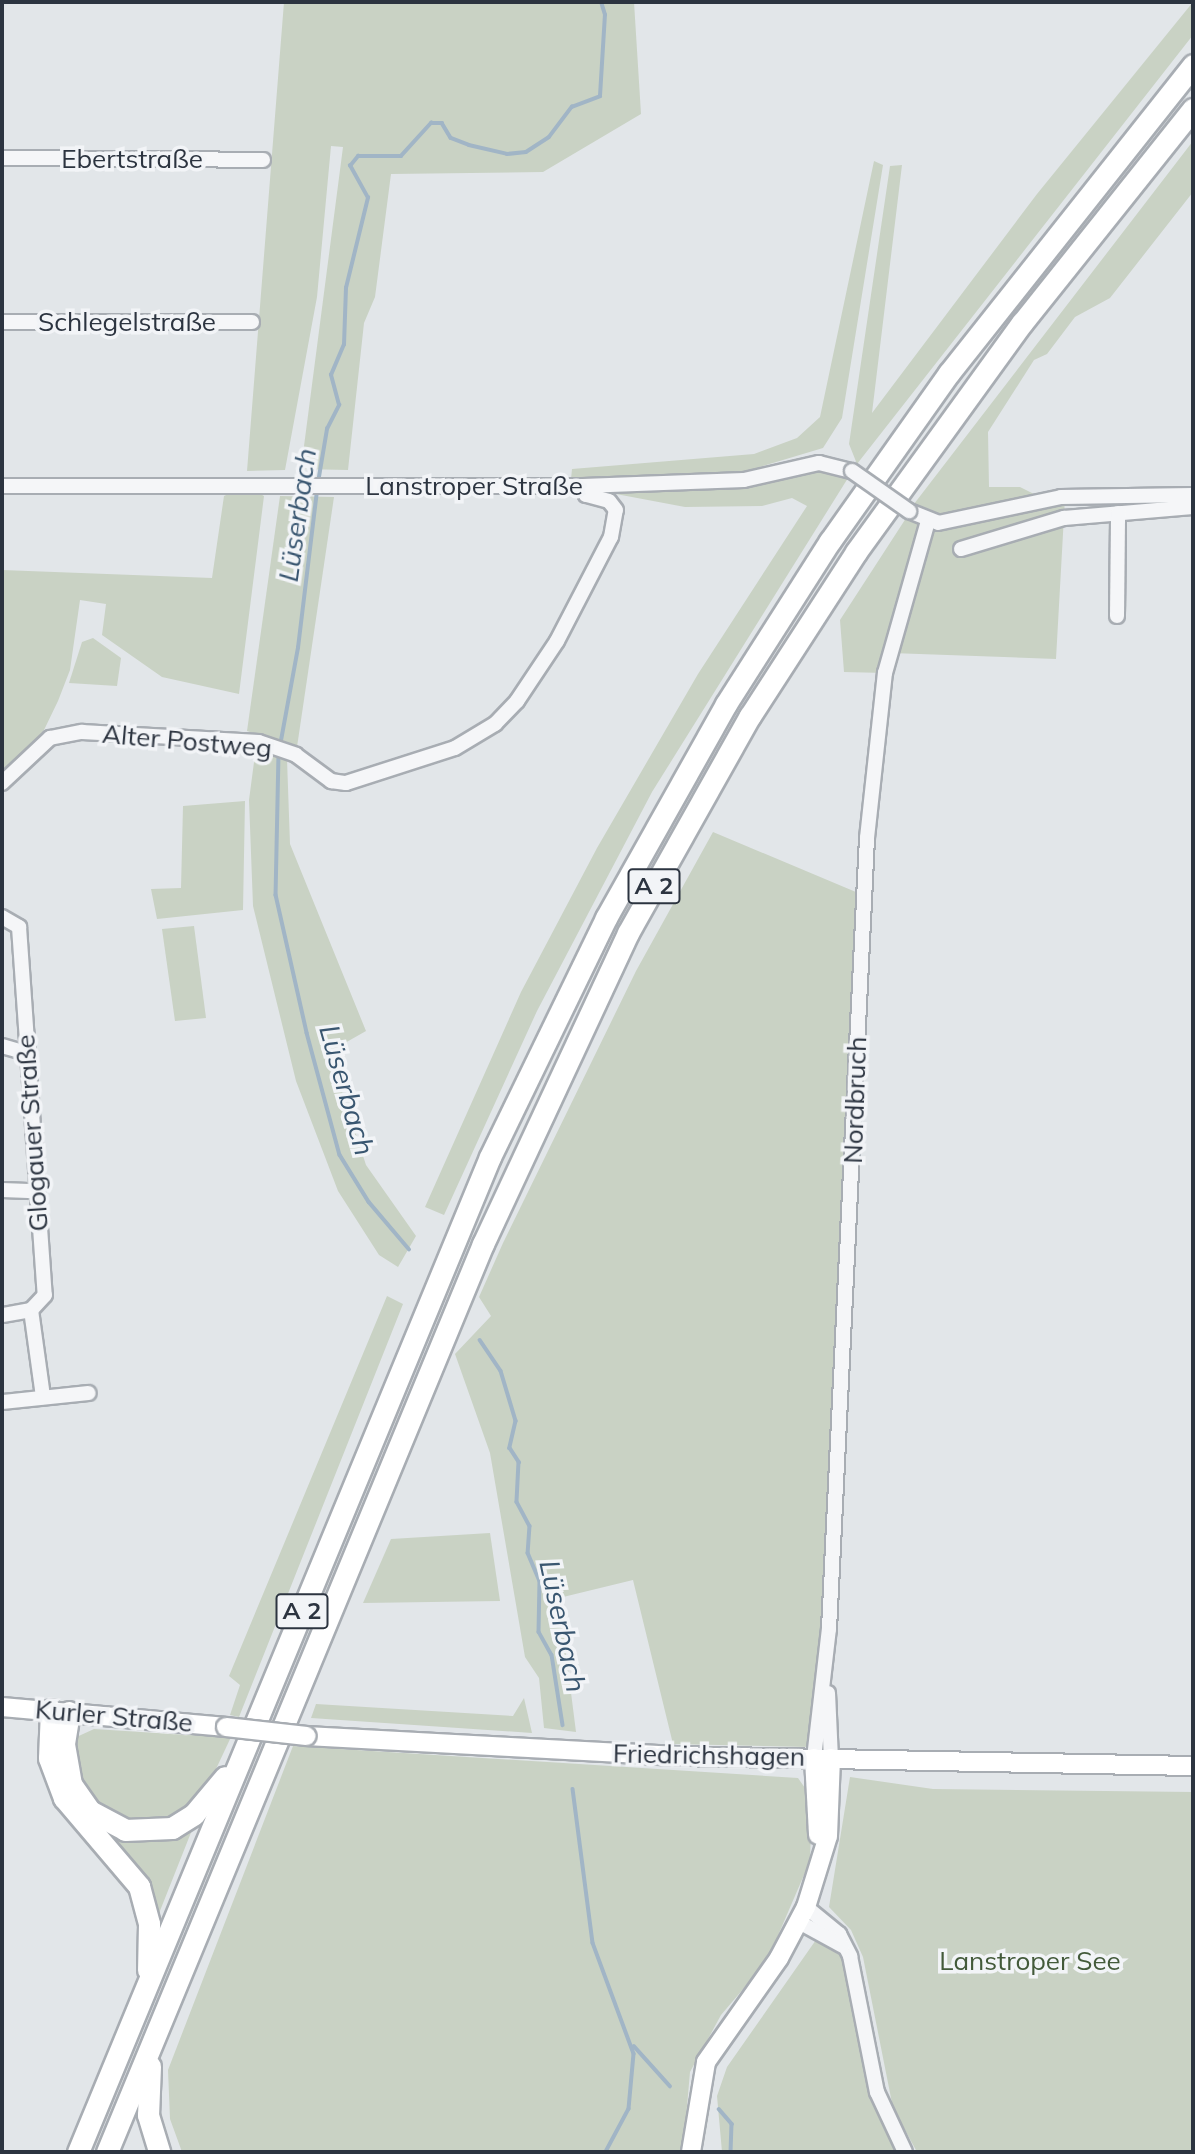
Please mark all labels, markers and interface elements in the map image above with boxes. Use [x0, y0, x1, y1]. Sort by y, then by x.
street label: Ebertstraße [61, 143, 203, 175]
street label: Schlegelstraße [38, 306, 216, 338]
water label: Lüserbach [271, 446, 323, 584]
street label: Lanstroper Straße [365, 470, 583, 502]
street label: Alter Postweg [101, 718, 273, 764]
road number: A 2 [626, 866, 682, 906]
water label: Lüserbach [312, 1021, 382, 1159]
street label: Glogauer Straße [10, 1033, 54, 1233]
street label: Nordbruch [837, 1036, 873, 1164]
water label: Lüserbach [533, 1557, 593, 1695]
road number: A 2 [274, 1590, 330, 1632]
street label: Kurler Straße [34, 1694, 194, 1738]
street label: Friedrichshagen [613, 1738, 805, 1772]
park label: Lanstroper See [939, 1945, 1121, 1977]

